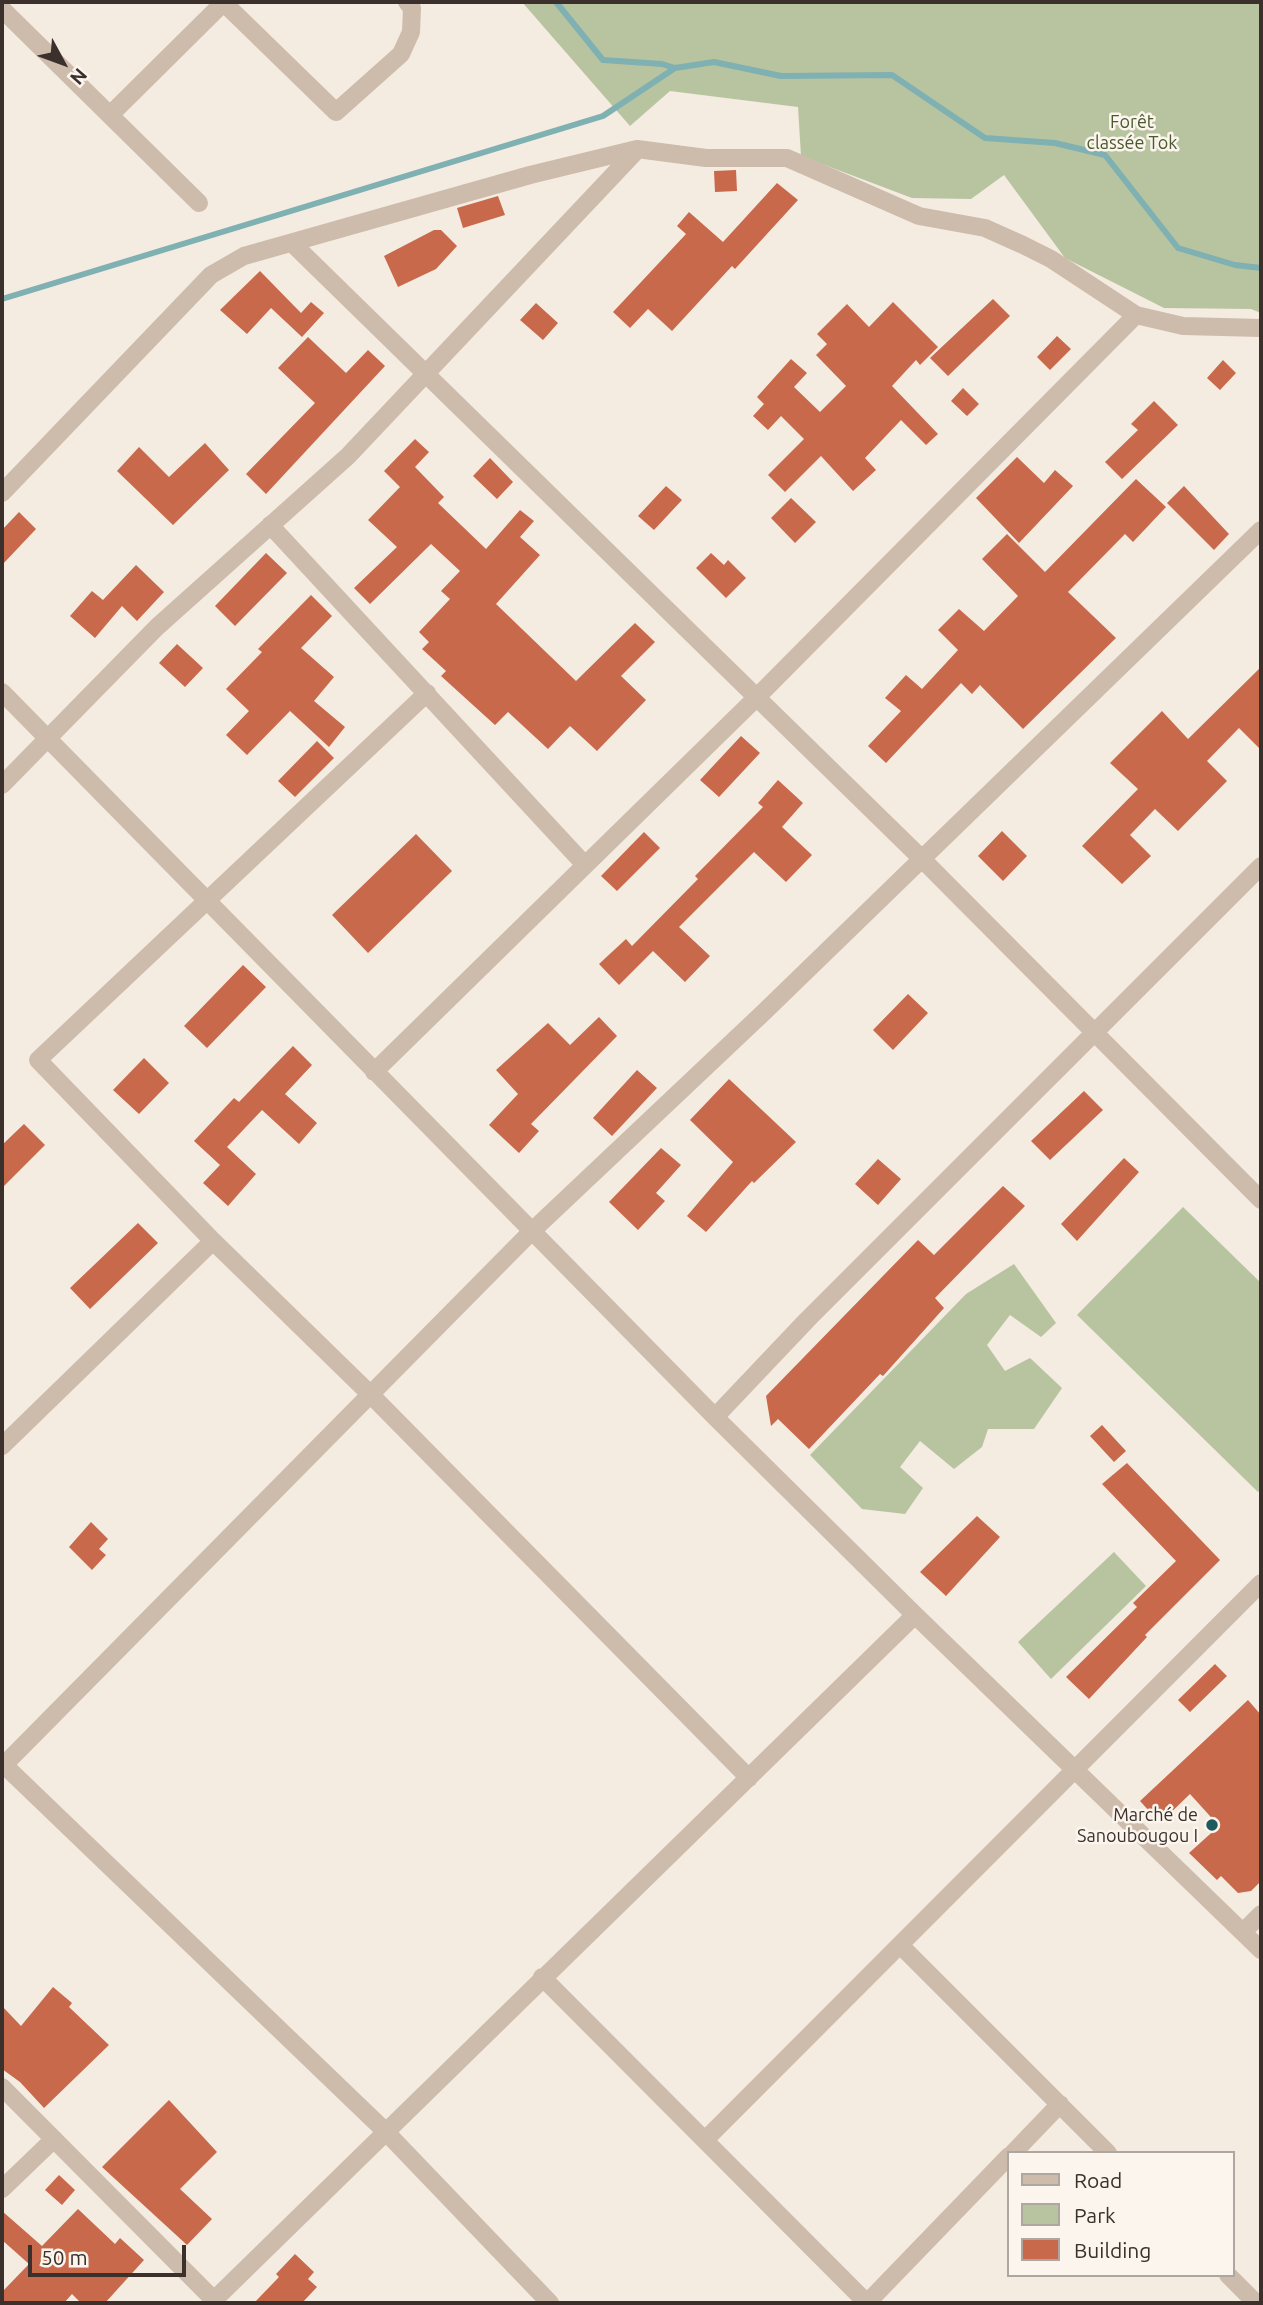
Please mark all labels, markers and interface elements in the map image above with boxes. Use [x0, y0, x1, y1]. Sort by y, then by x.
north arrow [28, 28, 98, 98]
text: N [66, 64, 92, 89]
park label: Forêt classée Tok [1087, 111, 1177, 154]
place label: Marché de Sanoubougou I [1077, 1804, 1198, 1846]
marker: Marché de Sanoubougou I [1204, 1817, 1220, 1833]
legend [1007, 2151, 1235, 2277]
text: Road [1074, 2168, 1122, 2192]
text: Park [1074, 2203, 1116, 2227]
scale bar [32, 2232, 189, 2276]
text: Building [1074, 2238, 1151, 2262]
text: 50 m [41, 2245, 88, 2269]

